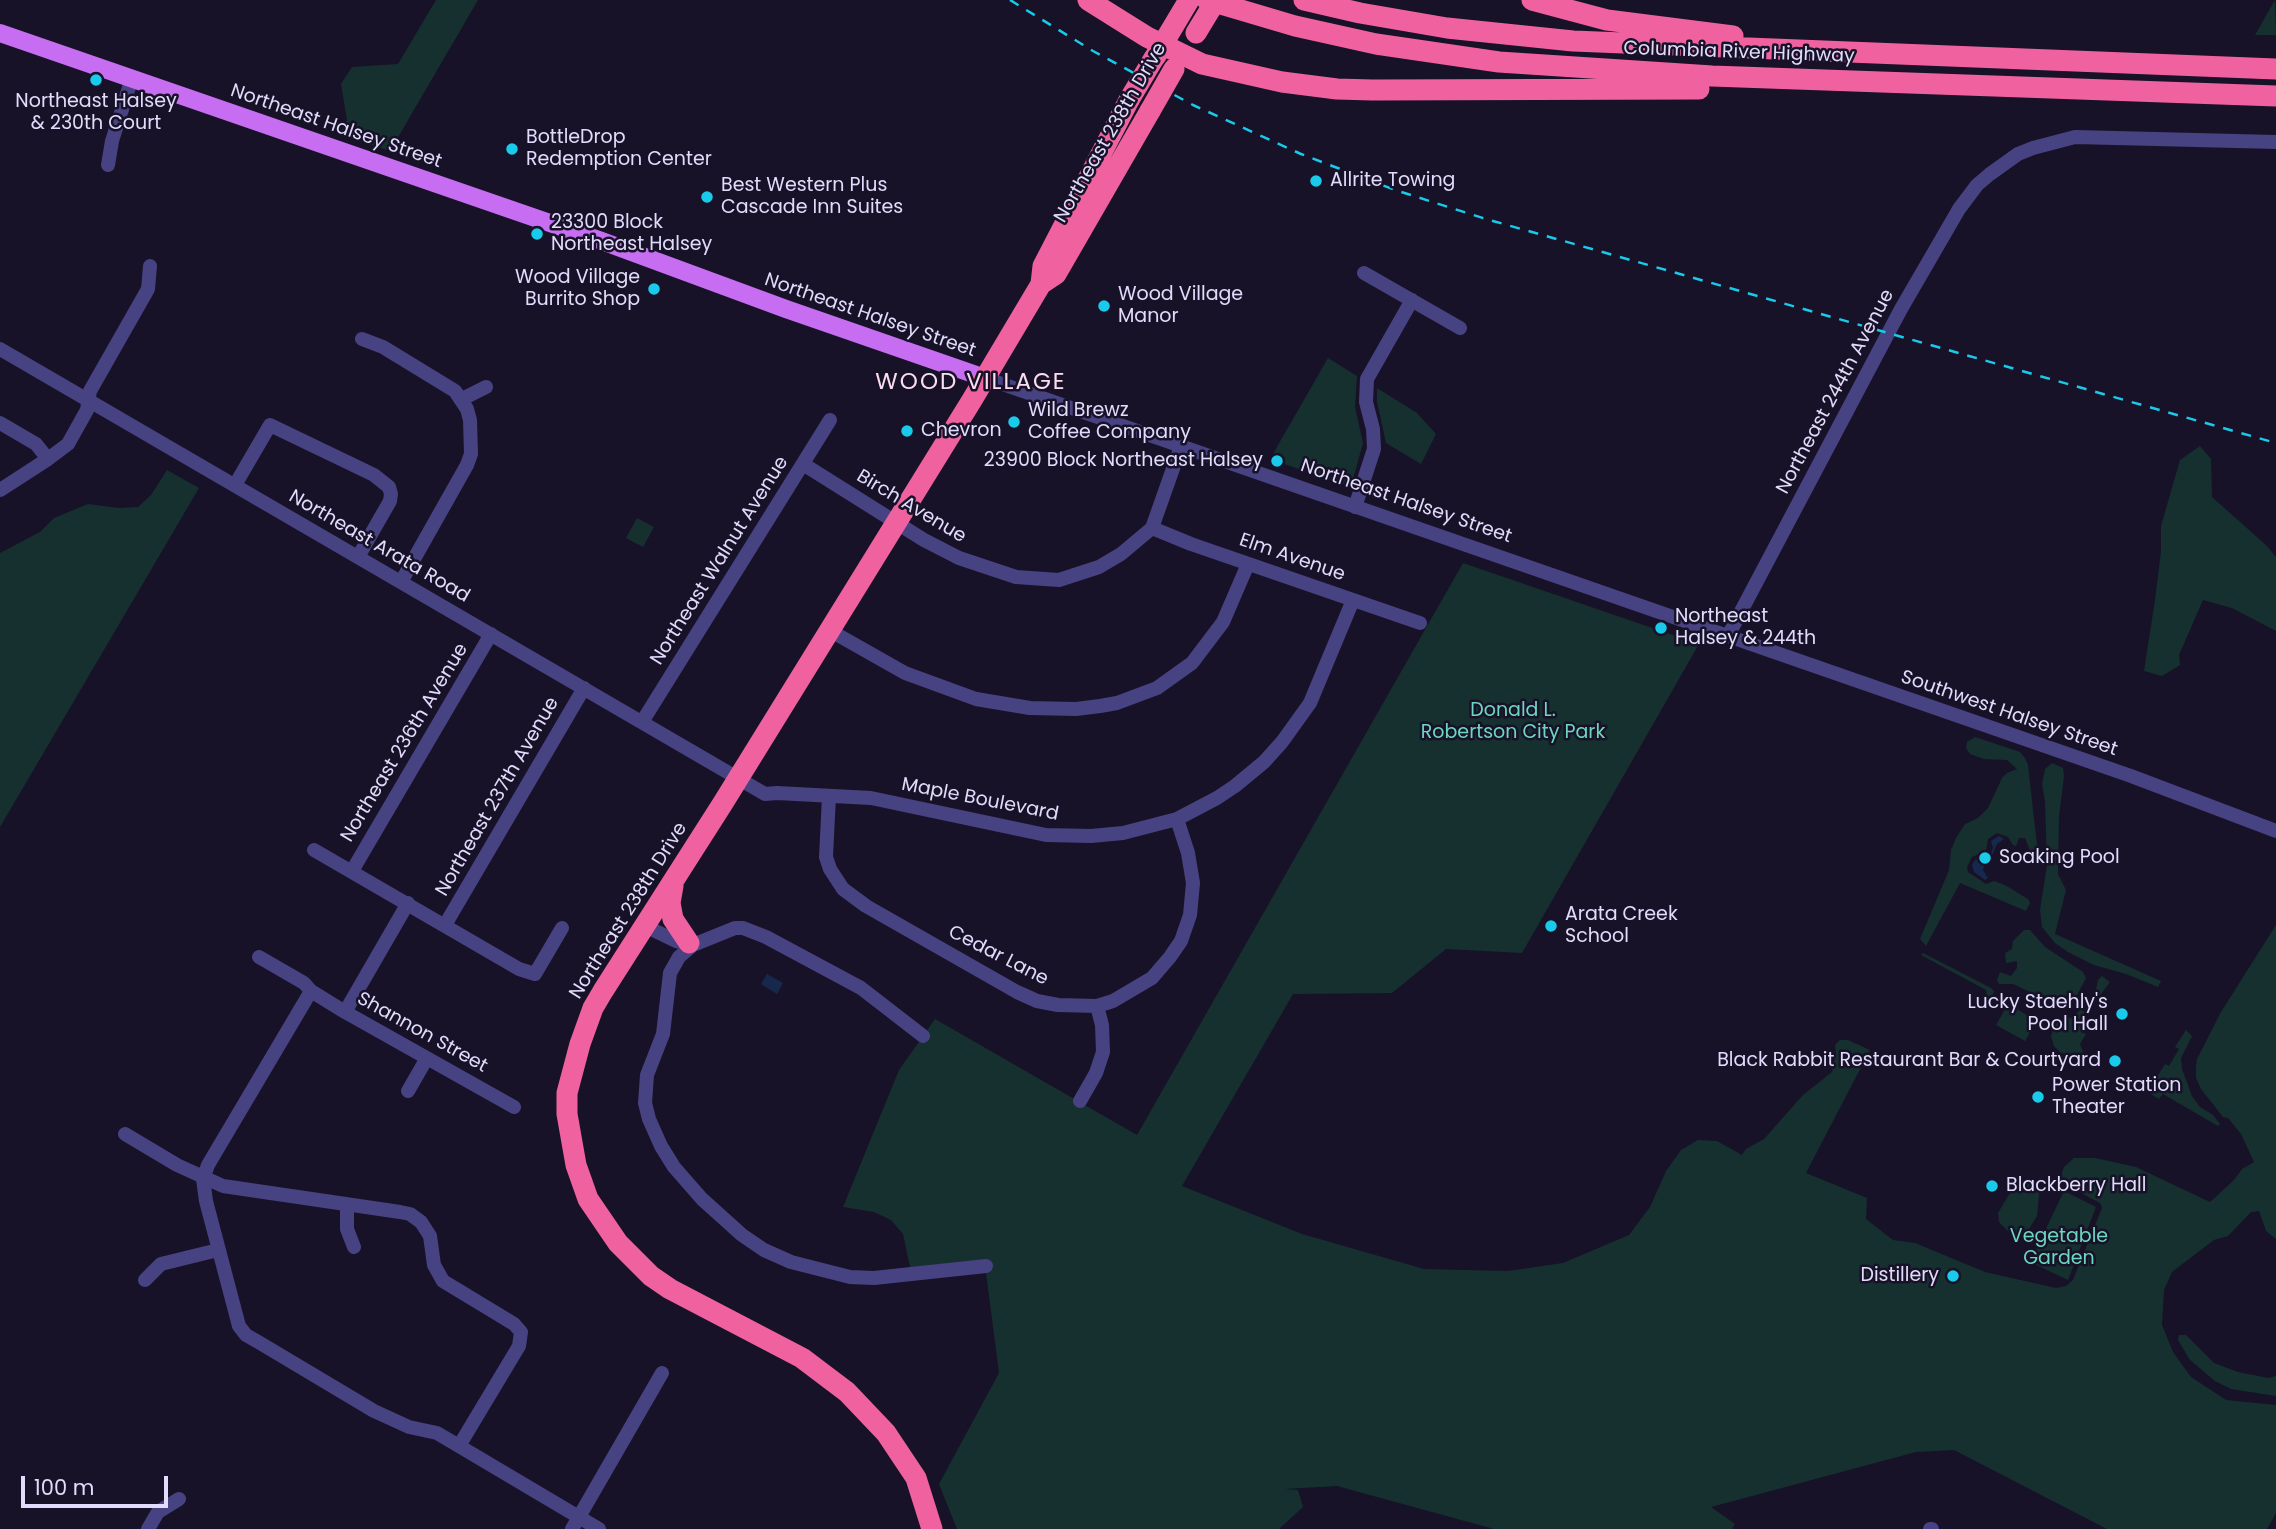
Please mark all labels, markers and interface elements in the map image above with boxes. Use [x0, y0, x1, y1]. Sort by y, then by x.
street label: Columbia River Highway [1623, 38, 1855, 68]
street label: Northeast 238th Drive [1050, 39, 1172, 227]
marker: Northeast Halsey & 230th Court [88, 72, 104, 88]
street label: Northeast Halsey Street [227, 80, 445, 174]
place label: Northeast Halsey & 230th Court [15, 91, 177, 135]
place label: BottleDrop Redemption Center [526, 127, 712, 171]
marker: BottleDrop Redemption Center [504, 141, 520, 157]
place label: Allrite Towing [1330, 170, 1455, 192]
marker: Allrite Towing [1308, 173, 1324, 189]
place label: Best Western Plus Cascade Inn Suites [721, 175, 903, 219]
marker: Best Western Plus Cascade Inn Suites [699, 189, 715, 205]
place label: 23300 Block Northeast Halsey [551, 212, 712, 256]
marker: 23300 Block Northeast Halsey [529, 226, 545, 242]
place label: Wood Village Burrito Shop [515, 267, 640, 311]
street label: Northeast Halsey Street [761, 269, 979, 363]
marker: Wood Village Burrito Shop [646, 281, 662, 297]
place label: Wood Village Manor [1118, 284, 1243, 328]
street label: Northeast 244th Avenue [1772, 286, 1900, 498]
marker: Wood Village Manor [1096, 298, 1112, 314]
district label: WOOD VILLAGE [877, 369, 1065, 397]
place label: Wild Brewz Coffee Company [1028, 400, 1191, 444]
marker: Wild Brewz Coffee Company [1006, 414, 1022, 430]
place label: Chevron [921, 420, 1002, 442]
marker: Chevron [899, 423, 915, 439]
place label: 23900 Block Northeast Halsey [984, 450, 1263, 472]
street label: Northeast Walnut Avenue [646, 452, 794, 670]
marker: 23900 Block Northeast Halsey [1269, 453, 1285, 469]
street label: Northeast Halsey Street [1297, 455, 1515, 549]
street label: Birch Avenue [852, 465, 970, 549]
street label: Northeast Arata Road [284, 486, 474, 608]
street label: Elm Avenue [1236, 529, 1348, 587]
place label: Northeast Halsey & 244th [1675, 606, 1816, 650]
marker: Northeast Halsey & 244th [1653, 620, 1669, 636]
street label: Northeast 236th Avenue [337, 639, 473, 847]
street label: Southwest Halsey Street [1898, 666, 2120, 762]
street label: Northeast 237th Avenue [432, 693, 564, 901]
park label: Donald L. Robertson City Park [1421, 700, 1605, 744]
street label: Maple Boulevard [900, 774, 1060, 826]
street label: Northeast 238th Drive [565, 818, 693, 1004]
place label: Soaking Pool [1999, 847, 2120, 869]
marker: Soaking Pool [1977, 850, 1993, 866]
place label: Arata Creek School [1565, 904, 1678, 948]
marker: Arata Creek School [1543, 918, 1559, 934]
street label: Cedar Lane [944, 921, 1052, 991]
street label: Shannon Street [353, 988, 491, 1078]
place label: Lucky Staehly's Pool Hall [1967, 992, 2108, 1036]
marker: Lucky Staehly's Pool Hall [2114, 1006, 2130, 1022]
place label: Black Rabbit Restaurant Bar & Courtyard [1717, 1050, 2101, 1072]
marker: Black Rabbit Restaurant Bar & Courtyard [2107, 1053, 2123, 1069]
place label: Power Station Theater [2052, 1075, 2182, 1119]
marker: Power Station Theater [2030, 1089, 2046, 1105]
place label: Blackberry Hall [2006, 1175, 2146, 1197]
marker: Blackberry Hall [1984, 1178, 2000, 1194]
park label: Vegetable Garden [2010, 1226, 2108, 1270]
place label: Distillery [1860, 1265, 1939, 1287]
marker: Distillery [1945, 1268, 1961, 1284]
scale bar [24, 1462, 172, 1506]
text: 100 m [34, 1473, 94, 1502]

